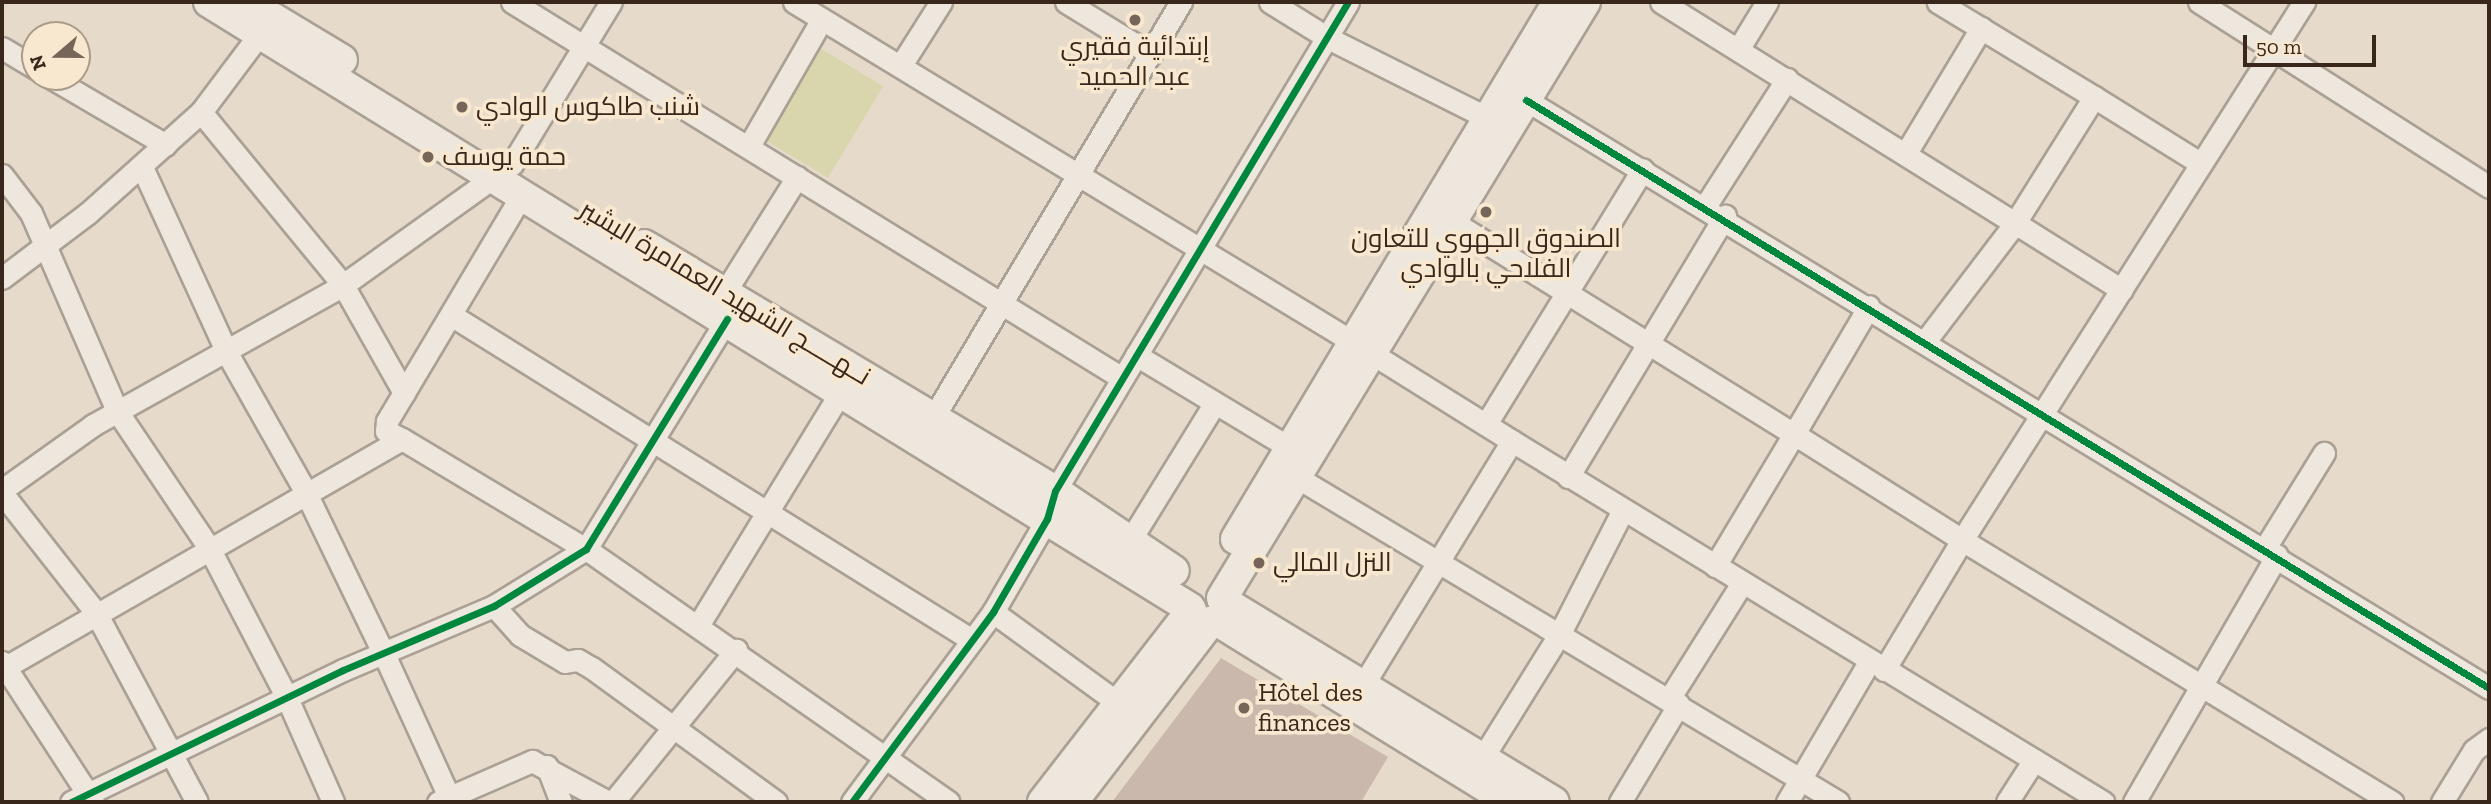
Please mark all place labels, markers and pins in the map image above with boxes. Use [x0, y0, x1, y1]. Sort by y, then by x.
marker: إبتدائية فقيري عبد الحميد [1127, 12, 1143, 28]
place label: إبتدائية فقيري عبد الحميد [1060, 31, 1210, 92]
place label: شنب طاكوس الوادي [476, 91, 700, 123]
marker: شنب طاكوس الوادي [454, 99, 470, 115]
place label: حمة يوسف [442, 141, 566, 173]
marker: حمة يوسف [420, 149, 436, 165]
marker: الصندوق الجهوي للتعاون الفلاحي بالوادي [1478, 204, 1494, 220]
place label: الصندوق الجهوي للتعاون الفلاحي بالوادي [1351, 223, 1621, 284]
place label: النزل المالي [1273, 547, 1392, 579]
marker: النزل المالي [1251, 555, 1267, 571]
place label: Hôtel des finances [1258, 677, 1363, 738]
marker: Hôtel des finances [1236, 700, 1252, 716]

